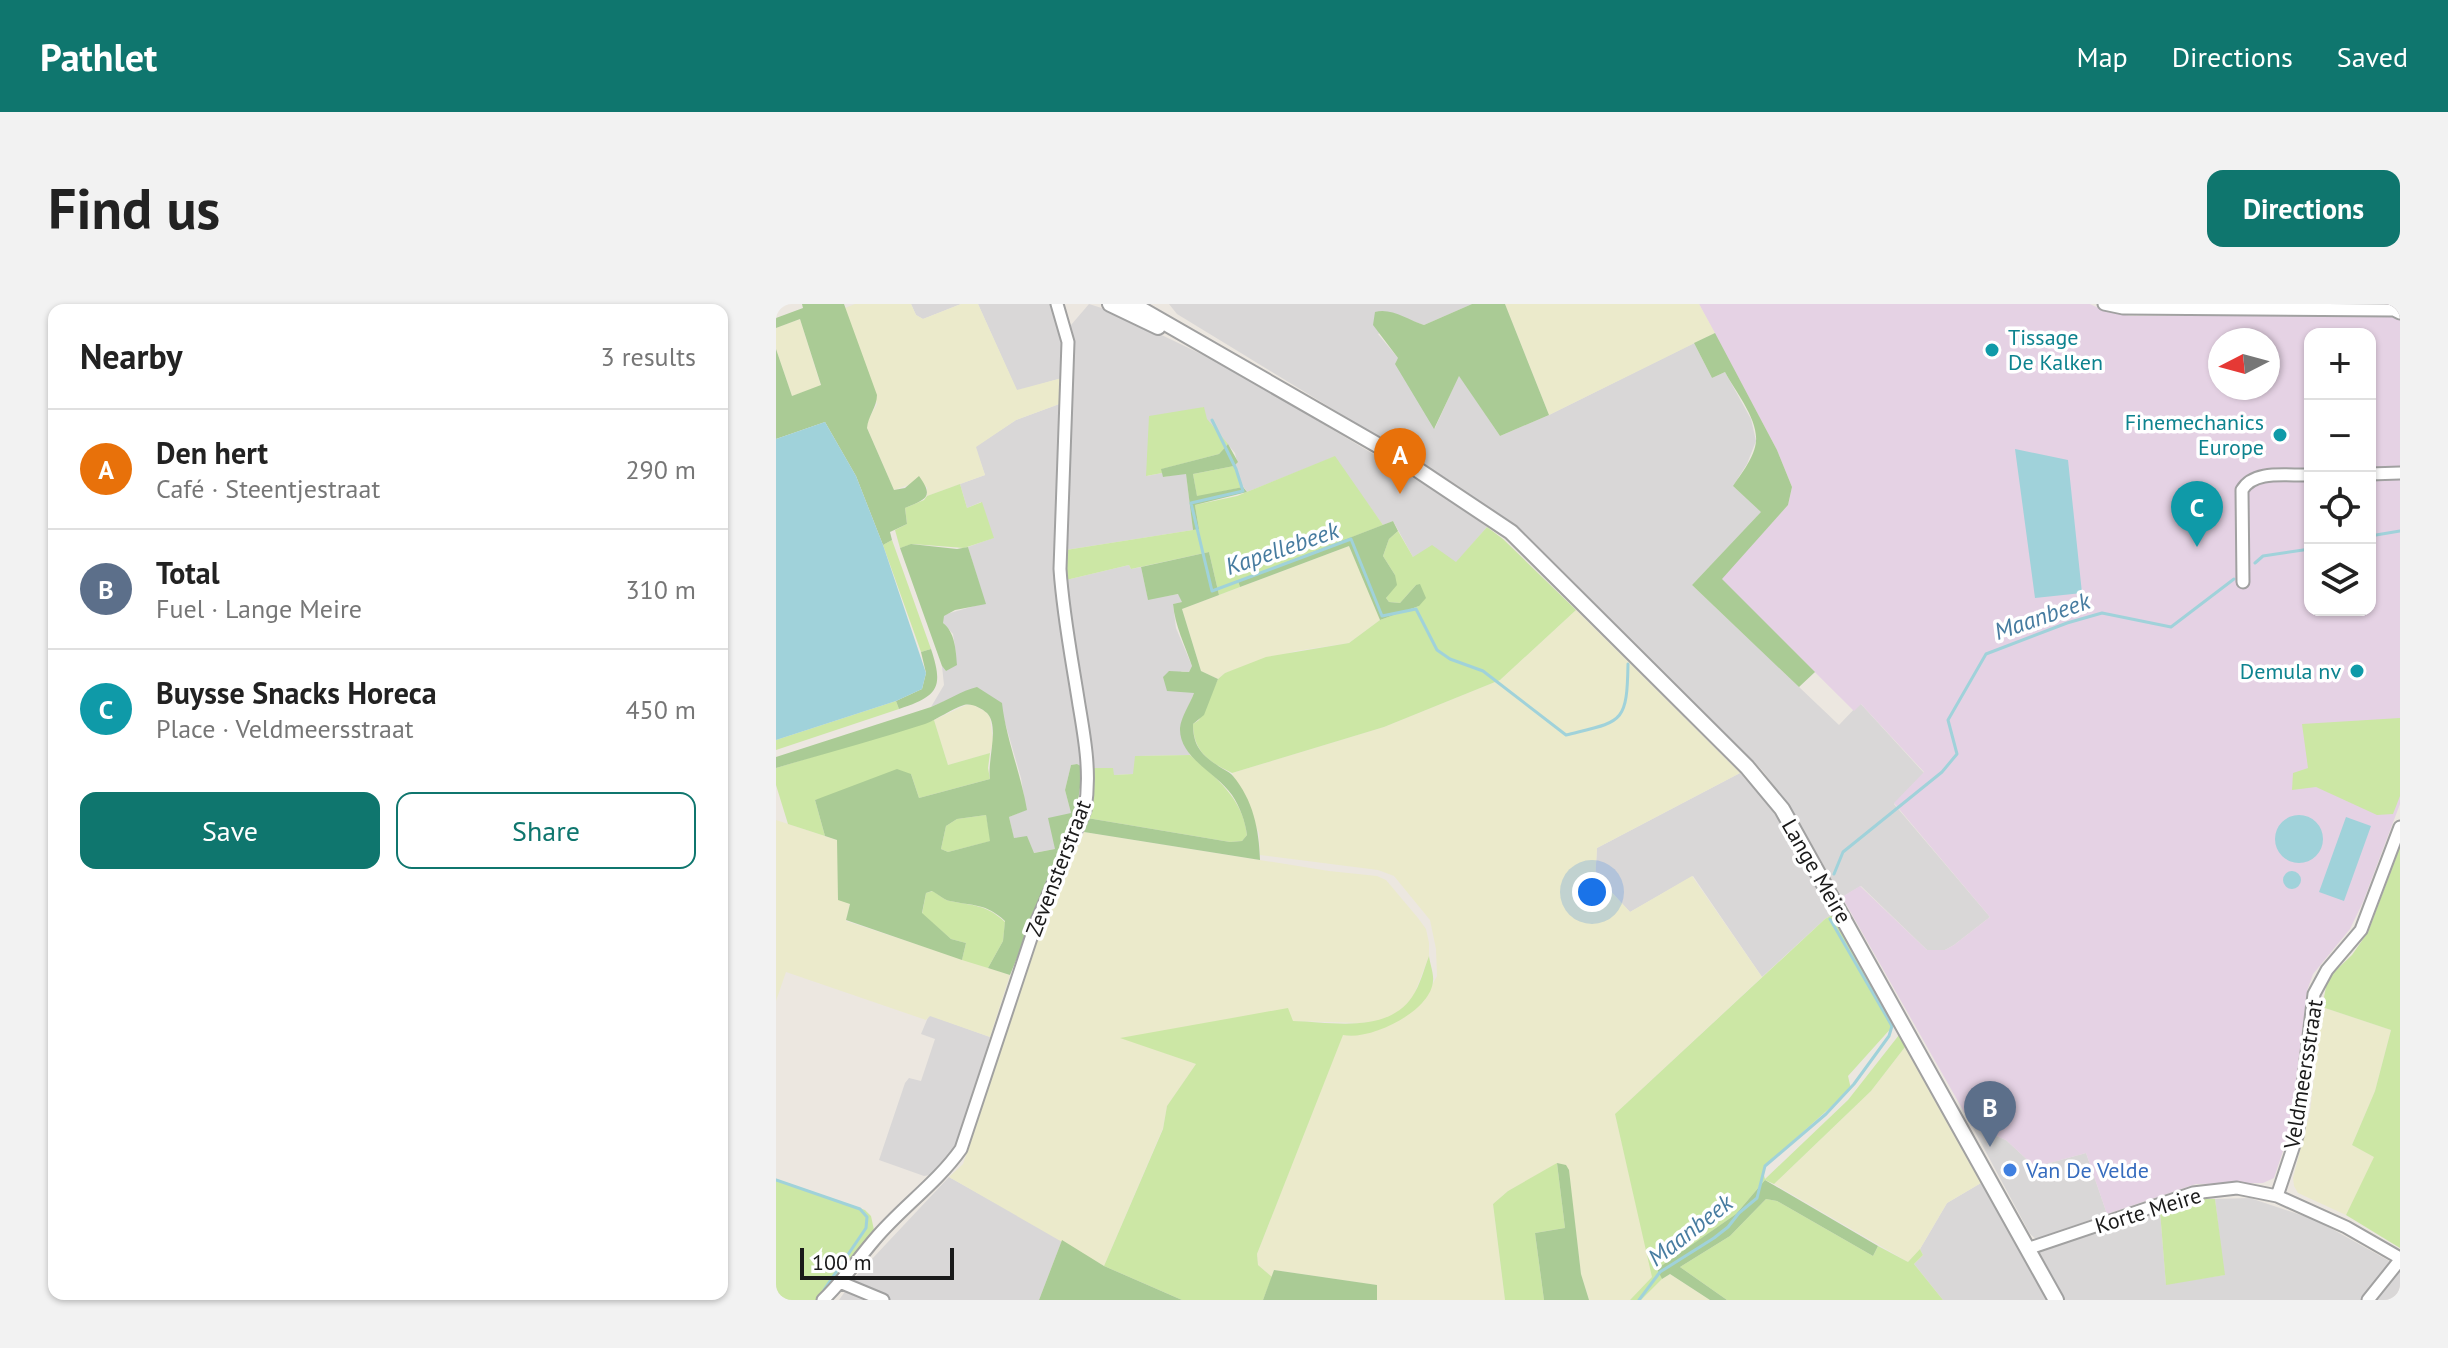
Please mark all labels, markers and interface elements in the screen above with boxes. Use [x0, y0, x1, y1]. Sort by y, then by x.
text: Pathlet [40, 32, 157, 81]
text: Map [2077, 38, 2128, 75]
text: Directions [2172, 38, 2293, 75]
text: Saved [2337, 38, 2408, 75]
button: Directions [2207, 170, 2400, 247]
text: Find us [48, 172, 220, 244]
place label: Tissage De Kalken [2008, 323, 2103, 376]
north arrow [2208, 328, 2280, 400]
map controls [2304, 328, 2376, 616]
button: + [2304, 328, 2376, 400]
text: Nearby [80, 334, 182, 378]
text: 3 results [601, 340, 696, 373]
marker: Tissage De Kalken [1983, 341, 2001, 359]
button: − [2304, 400, 2376, 472]
place label: Finemechanics Europe [2125, 408, 2264, 461]
marker: Finemechanics Europe [2271, 426, 2289, 444]
pin: A [1374, 428, 1426, 494]
text: Den hert [156, 433, 268, 472]
text: A [98, 453, 114, 486]
text: 290 m [625, 453, 696, 486]
text: Café · Steentjestraat [156, 472, 380, 505]
button: locate [2304, 472, 2376, 544]
pin: C [2171, 481, 2223, 547]
water label: Kapellebeek [1221, 514, 1344, 582]
button: layers [2304, 544, 2376, 616]
text: Total [156, 553, 219, 592]
text: B [98, 573, 114, 606]
text: 310 m [625, 573, 696, 606]
water label: Maanbeek [1990, 585, 2095, 647]
text: Fuel · Lange Meire [156, 592, 362, 625]
place label: Demula nv [2240, 657, 2341, 685]
marker: Demula nv [2348, 662, 2366, 680]
text: Buysse Snacks Horeca [156, 673, 437, 712]
text: C [99, 693, 113, 726]
text: 450 m [625, 693, 696, 726]
text: Place · Veldmeersstraat [156, 712, 414, 745]
button: Save [80, 792, 380, 869]
button: Share [396, 792, 696, 869]
street label: Zevensterstraat [1019, 795, 1097, 940]
street label: Lange Meire [1776, 814, 1858, 928]
your location [1572, 872, 1612, 912]
street label: Veldmeersstraat [2277, 997, 2329, 1152]
pin: B [1964, 1081, 2016, 1147]
place label: Van De Velde [2025, 1156, 2149, 1184]
marker: Van De Velde [2001, 1161, 2019, 1179]
street label: Korte Meire [2091, 1181, 2205, 1239]
water label: Maanbeek [1641, 1186, 1740, 1273]
scale bar [800, 1244, 954, 1280]
text: 100 m [812, 1248, 872, 1276]

